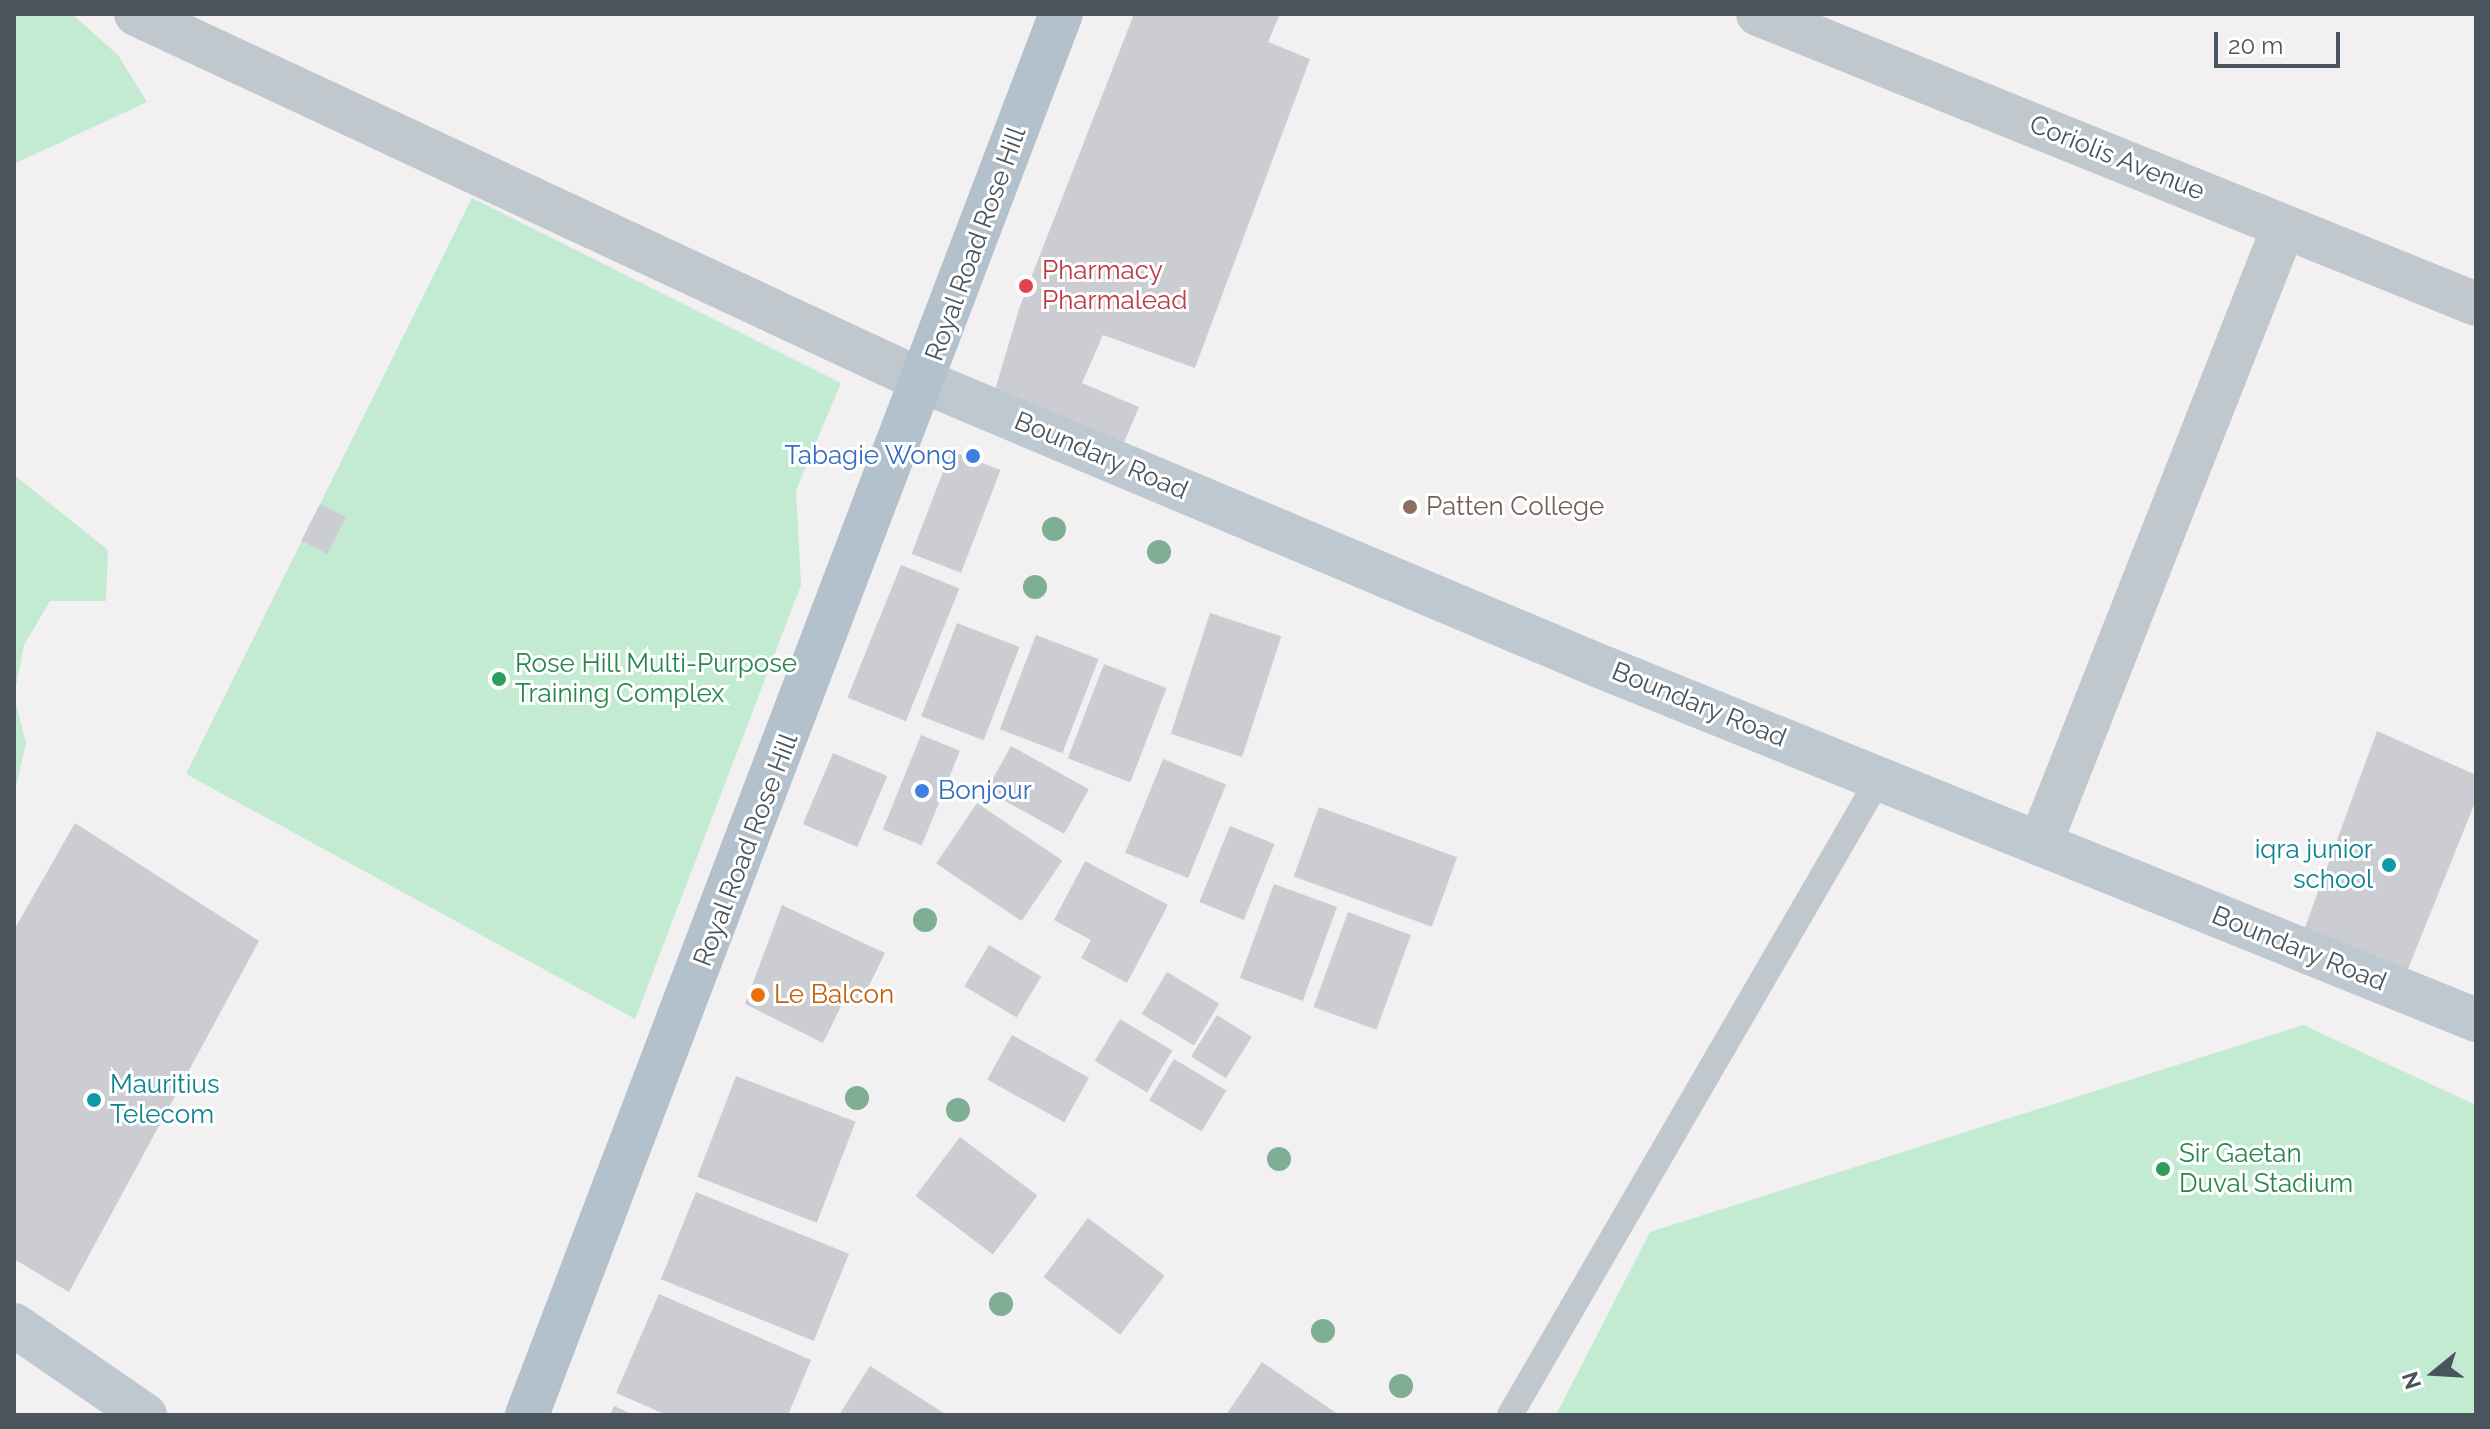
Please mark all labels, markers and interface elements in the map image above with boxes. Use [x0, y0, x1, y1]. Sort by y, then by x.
scale bar [2218, 16, 2344, 66]
text: 20 m [2228, 31, 2283, 60]
street label: Coriolis Avenue [2025, 109, 2209, 207]
street label: Royal Road Rose Hill [919, 122, 1033, 366]
place label: Pharmacy Pharmalead [1042, 255, 1187, 316]
marker: Pharmacy Pharmalead [1017, 277, 1035, 295]
street label: Boundary Road [1009, 405, 1193, 507]
place label: Tabagie Wong [784, 440, 957, 472]
marker: Tabagie Wong [964, 447, 982, 465]
place label: Patten College [1426, 491, 1604, 523]
marker: Patten College [1401, 498, 1419, 516]
place label: Rose Hill Multi-Purpose Training Complex [515, 648, 798, 710]
street label: Boundary Road [1607, 656, 1791, 754]
marker: Rose Hill Multi-Purpose Training Complex [490, 670, 508, 688]
street label: Royal Road Rose Hill [687, 729, 805, 971]
place label: Bonjour [938, 775, 1032, 807]
marker: Bonjour [913, 782, 931, 800]
place label: iqra junior school [2255, 834, 2373, 896]
marker: iqra junior school [2380, 856, 2398, 874]
street label: Boundary Road [2207, 900, 2391, 998]
place label: Le Balcon [774, 979, 894, 1011]
marker: Le Balcon [749, 986, 767, 1004]
place label: Mauritius Telecom [110, 1069, 219, 1130]
marker: Mauritius Telecom [85, 1091, 103, 1109]
place label: Sir Gaetan Duval Stadium [2179, 1138, 2354, 1200]
marker: Sir Gaetan Duval Stadium [2154, 1160, 2172, 1178]
north arrow [2394, 1333, 2474, 1413]
text: N [2396, 1368, 2426, 1392]

